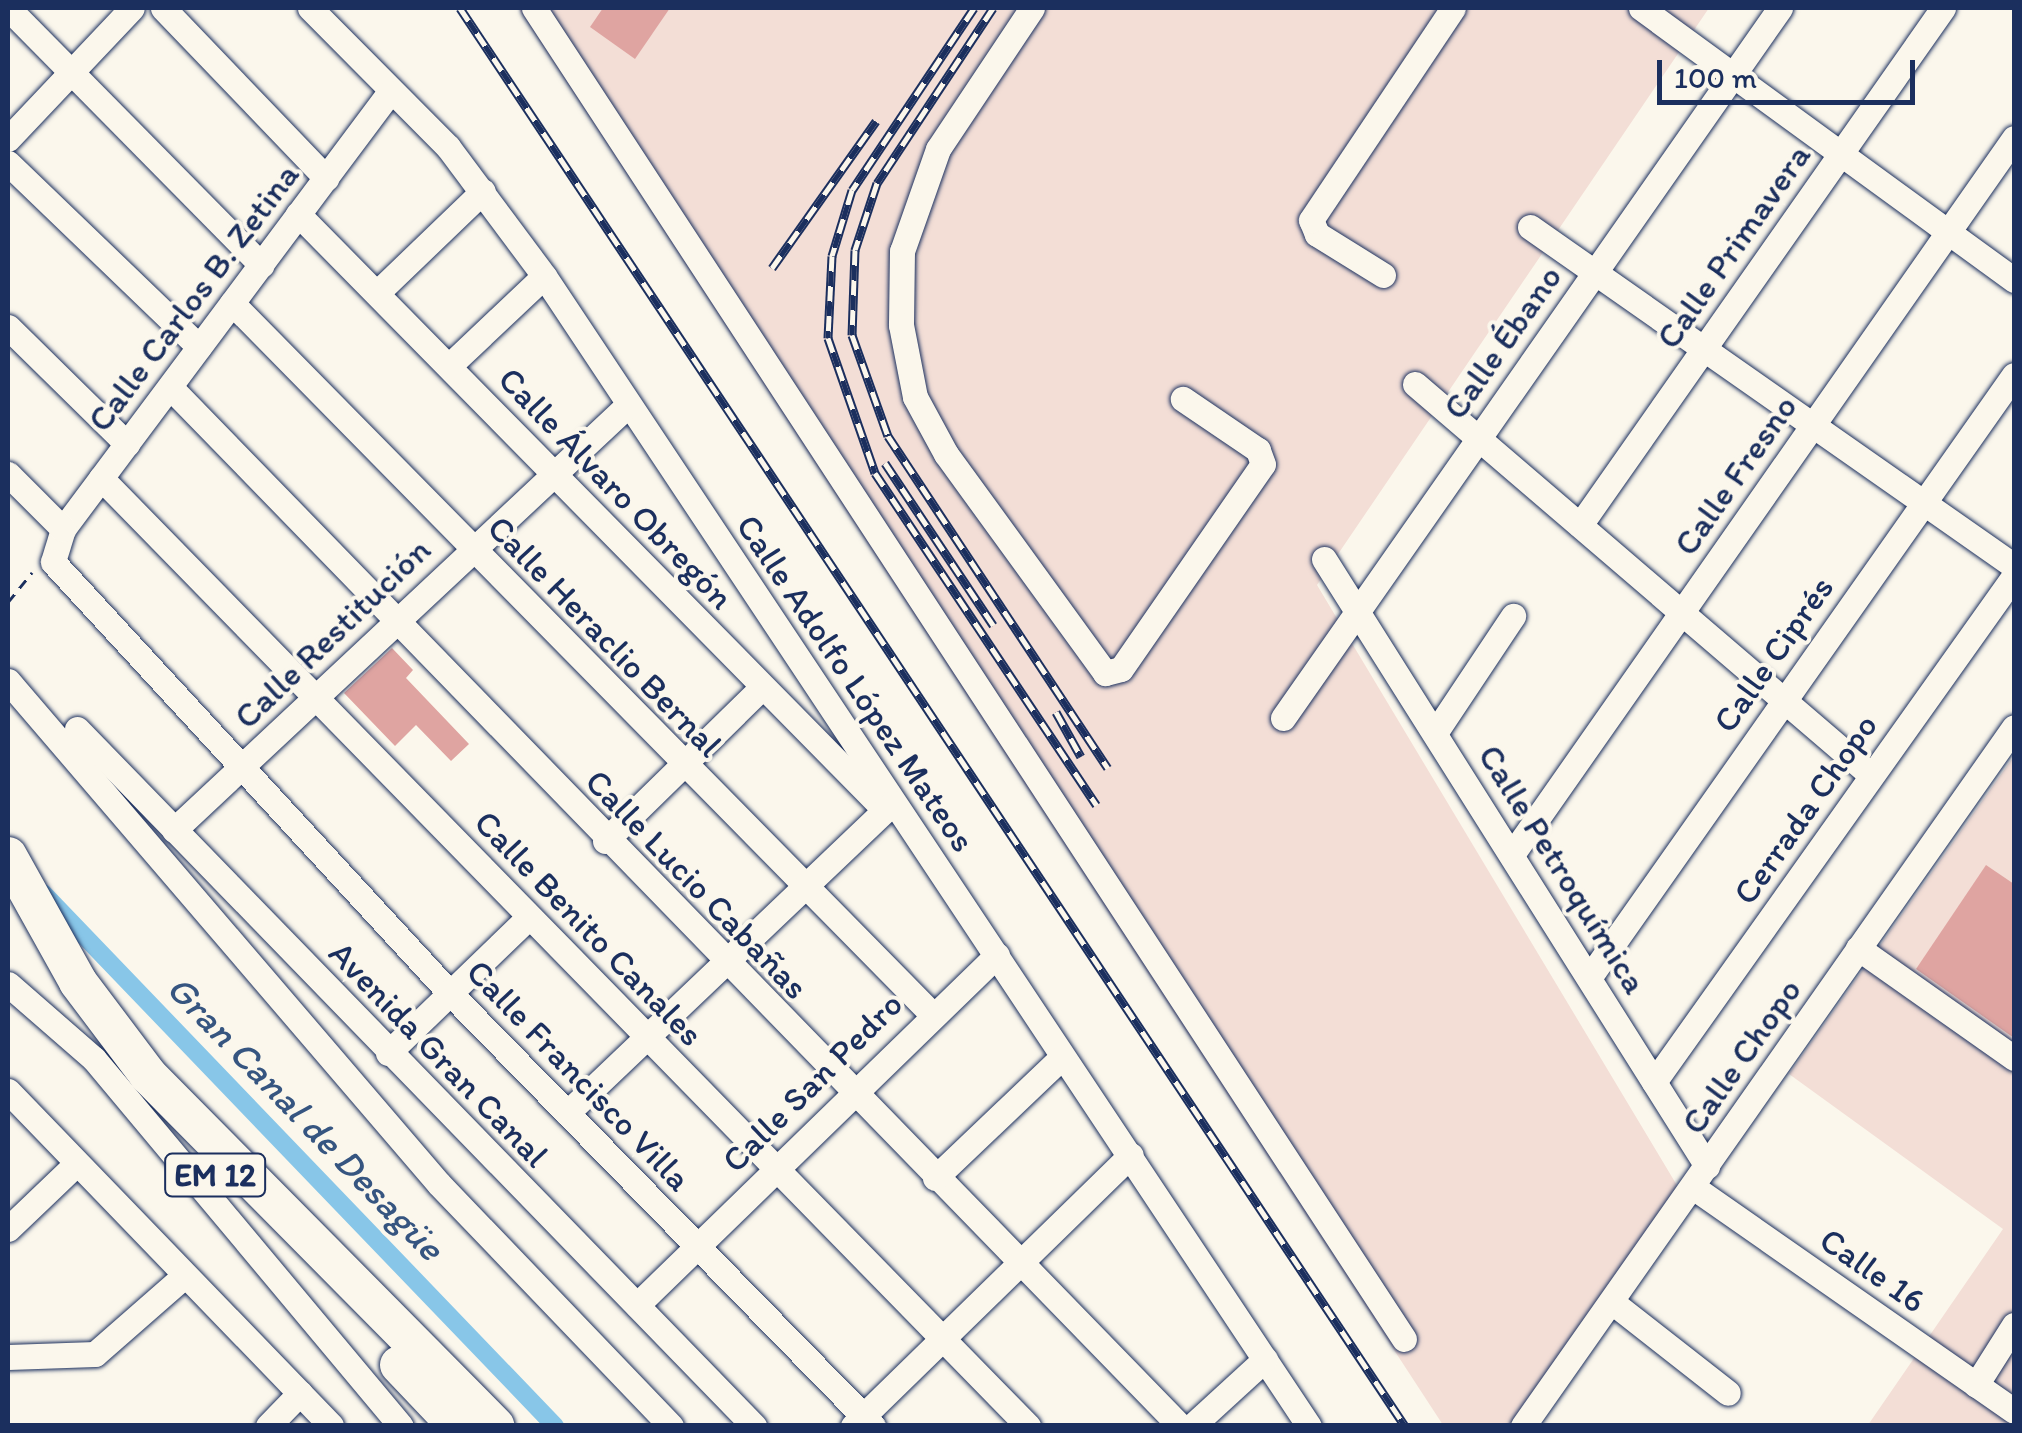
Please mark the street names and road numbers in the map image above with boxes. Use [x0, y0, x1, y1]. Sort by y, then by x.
street label: Calle Primavera [1647, 136, 1819, 356]
street label: Calle Carlos B. Zetina [78, 154, 308, 440]
street label: Calle Ébano [1434, 257, 1570, 427]
street label: Calle Álvaro Obregón [490, 358, 742, 618]
street label: Calle Fresno [1664, 387, 1806, 563]
street label: Calle Adolfo López Mateos [728, 507, 984, 859]
street label: Calle Heraclio Bernal [480, 508, 730, 764]
street label: Calle Restitución [226, 529, 438, 737]
street label: Calle Ciprés [1704, 568, 1842, 740]
street label: Cerrada Chopo [1724, 706, 1886, 912]
street label: Calle Petroquímica [1470, 738, 1656, 1000]
street label: Calle Lucio Cabañas [577, 761, 817, 1007]
street label: Calle Benito Canales [465, 801, 713, 1055]
street label: Avenida Gran Canal [320, 932, 558, 1176]
street label: Calle Francisco Villa [459, 952, 699, 1198]
street label: Calle Chopo [1672, 971, 1810, 1141]
street label: Calle San Pedro [714, 984, 910, 1180]
road number: EM 12 [162, 1148, 268, 1202]
street label: Calle 16 [1812, 1218, 1934, 1322]

